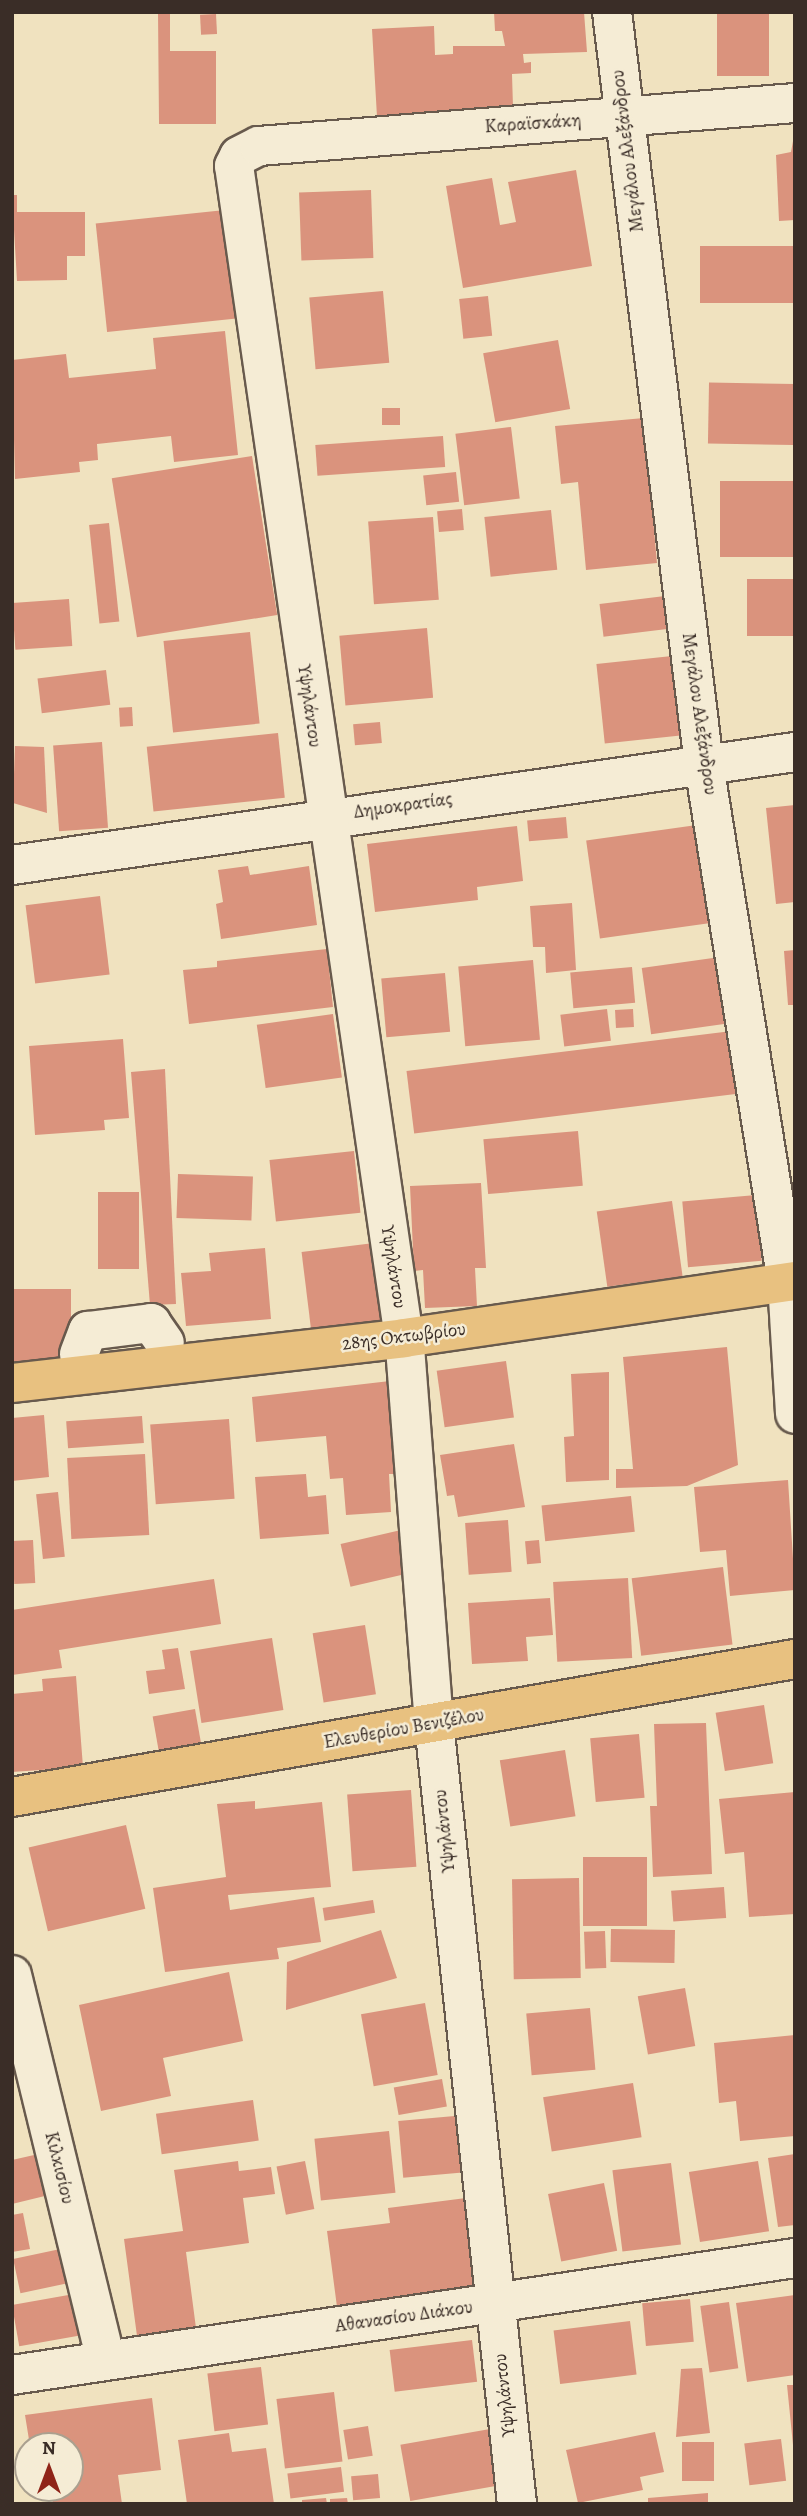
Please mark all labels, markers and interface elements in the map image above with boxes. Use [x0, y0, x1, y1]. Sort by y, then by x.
street label: Μεγάλου Αλεξάνδρου [607, 68, 649, 234]
street label: Καραϊσκάκη [484, 109, 582, 139]
street label: Μεγάλου Αλεξάνδρου [676, 631, 722, 797]
street label: Υψηλάντου [292, 663, 326, 749]
street label: Δημοκρατίας [352, 788, 454, 824]
street label: Υψηλάντου [375, 1224, 411, 1310]
street label: 28ης Οκτωβρίου [341, 1318, 467, 1356]
street label: Ελευθερίου Βενιζέλου [322, 1704, 486, 1754]
street label: Υψηλάντου [429, 1788, 461, 1874]
street label: Κιλκισίου [39, 2129, 79, 2207]
street label: Αθανασίου Διάκου [334, 2296, 474, 2338]
street label: Υψηλάντου [489, 2352, 521, 2438]
north arrow [14, 2432, 84, 2502]
text: N [42, 2435, 56, 2461]

